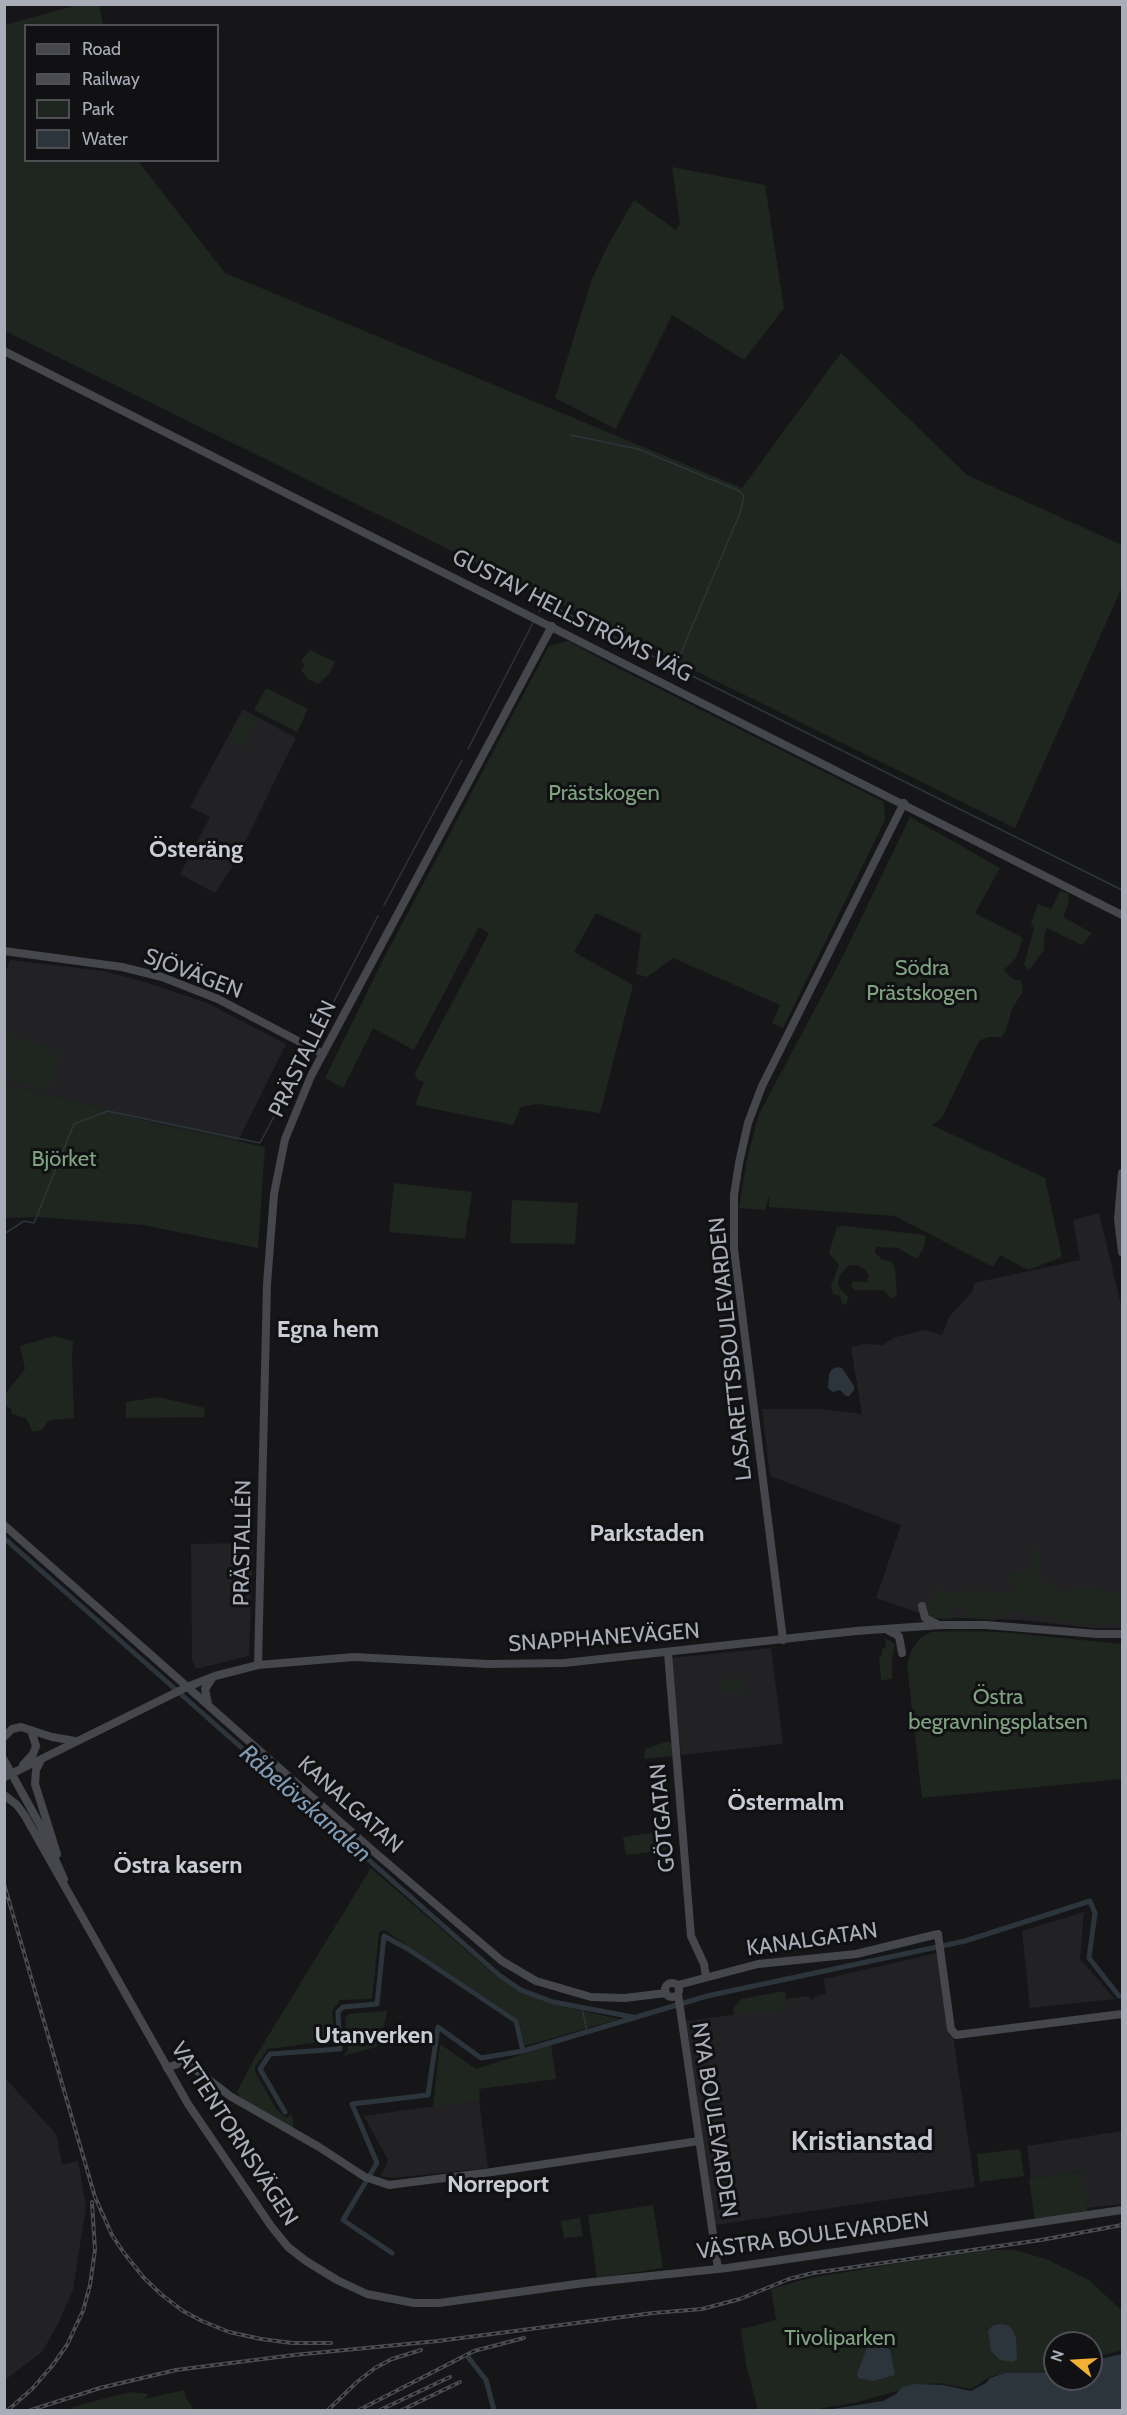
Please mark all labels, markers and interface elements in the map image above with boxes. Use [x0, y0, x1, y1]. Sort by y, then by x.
legend [24, 24, 219, 162]
text: Road [82, 38, 121, 60]
text: Railway [82, 68, 140, 90]
text: Park [82, 98, 114, 120]
text: Water [82, 128, 128, 150]
street label: GUSTAV HELLSTRÖMS VÄG [448, 544, 696, 688]
park label: Prästskogen [548, 781, 660, 807]
district label: Österäng [149, 836, 243, 864]
street label: SJÖVÄGEN [140, 943, 246, 1005]
park label: Södra Prästskogen [866, 956, 978, 1008]
street label: PRÄSTALLÉN [264, 997, 342, 1121]
park label: Björket [32, 1147, 96, 1173]
street label: LASARETTSBOULEVARDEN [704, 1216, 758, 1482]
district label: Egna hem [277, 1316, 379, 1344]
street label: PRÄSTALLÉN [229, 1480, 257, 1606]
district label: Parkstaden [589, 1520, 705, 1548]
street label: SNAPPHANEVÄGEN [507, 1618, 701, 1658]
park label: Östra begravningsplatsen [908, 1685, 1088, 1736]
water label: Råbelövskanalen [233, 1739, 377, 1869]
street label: KANALGATAN [292, 1751, 408, 1859]
street label: GÖTGATAN [645, 1762, 681, 1874]
district label: Östermalm [728, 1789, 844, 1817]
district label: Östra kasern [114, 1852, 242, 1880]
street label: KANALGATAN [745, 1918, 879, 1962]
street label: NYA BOULEVARDEN [686, 2021, 742, 2219]
district label: Utanverken [315, 2022, 433, 2050]
street label: VATTENTORNSVÄGEN [165, 2037, 303, 2231]
district label: Kristianstad [791, 2125, 933, 2159]
district label: Norreport [447, 2171, 549, 2199]
street label: VÄSTRA BOULEVARDEN [695, 2207, 931, 2265]
park label: Tivoliparken [784, 2326, 896, 2352]
north arrow [1043, 2331, 1103, 2391]
text: N [1047, 2348, 1068, 2364]

